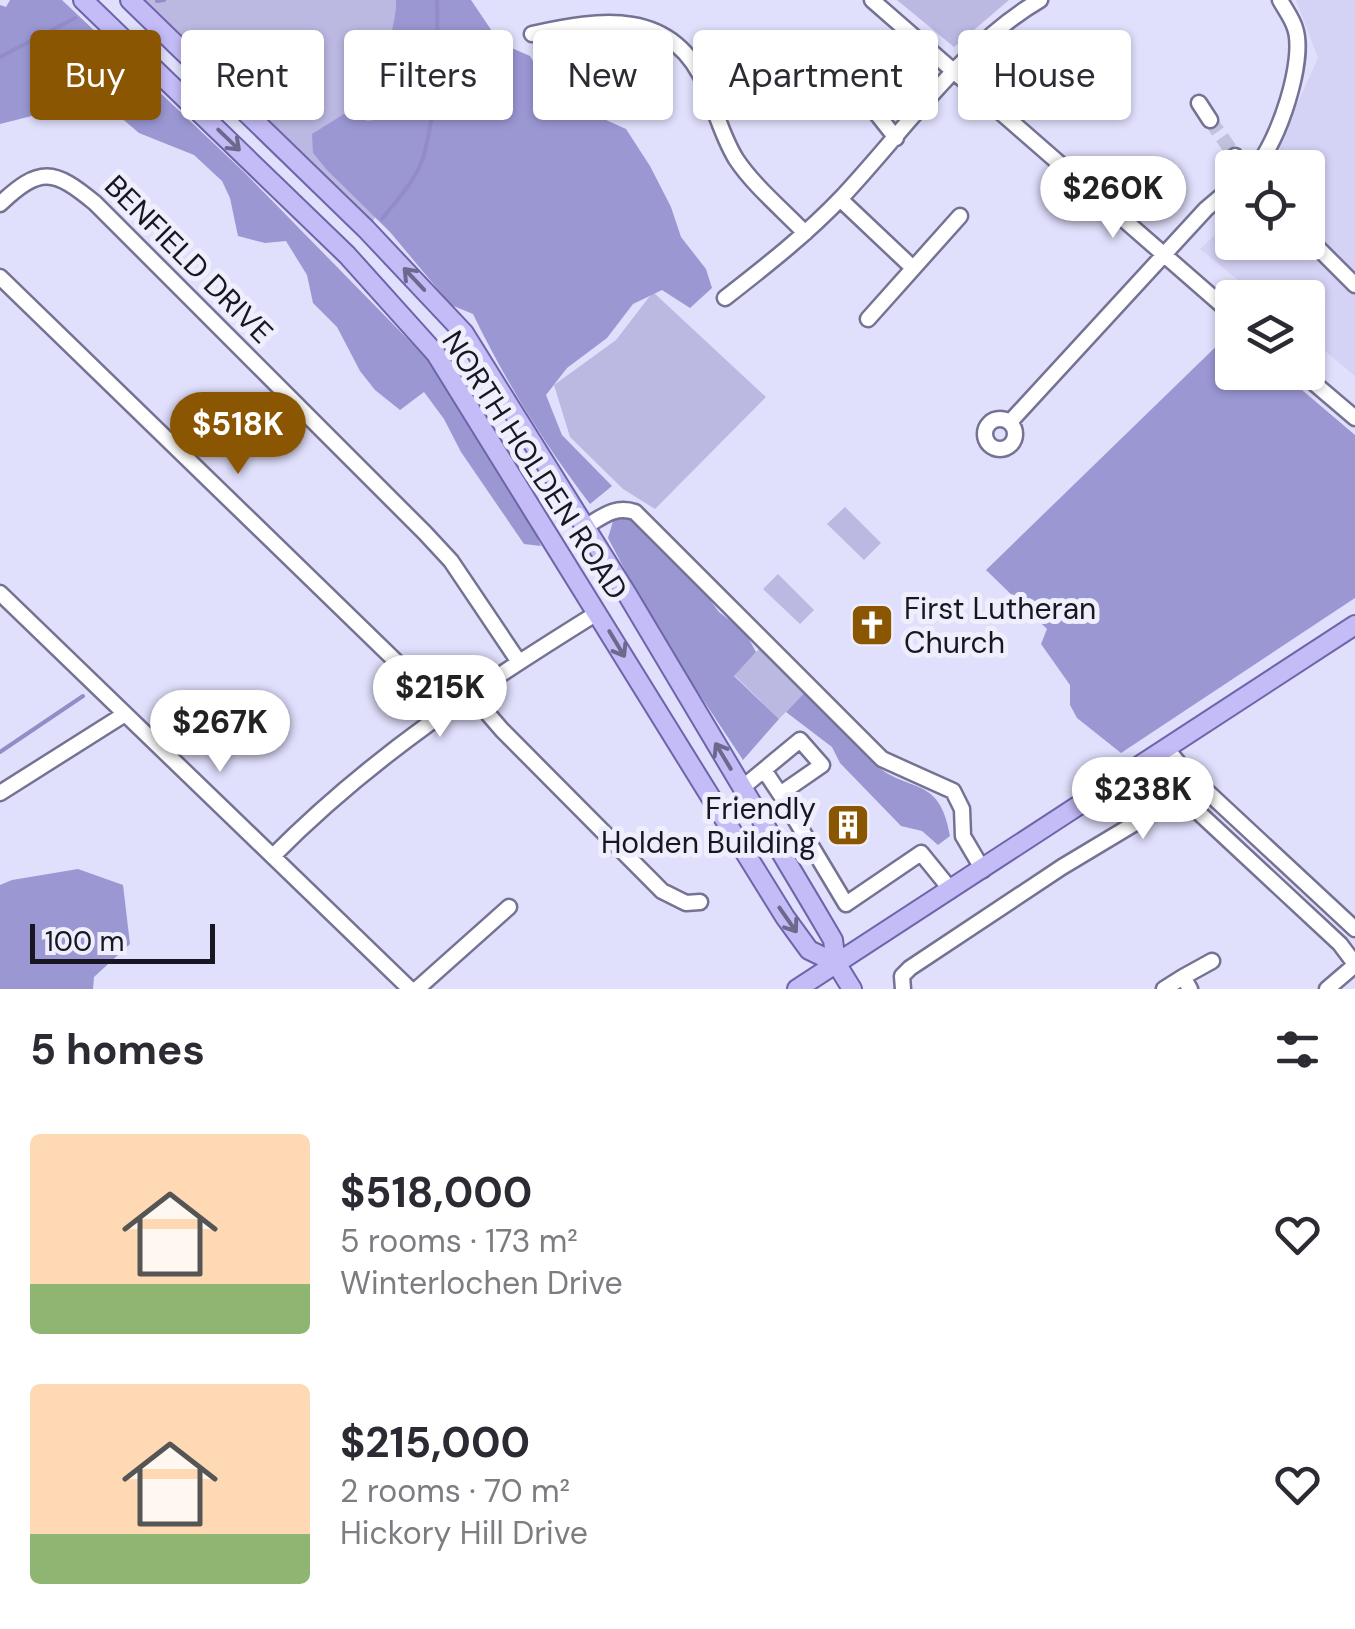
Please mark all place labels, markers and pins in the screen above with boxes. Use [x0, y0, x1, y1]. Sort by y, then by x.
pin: $260K [1043, 156, 1183, 241]
pin: $518K [168, 392, 308, 477]
place label: First Lutheran Church [904, 589, 1096, 662]
church icon: First Lutheran Church [849, 602, 895, 648]
pin: $215K [370, 655, 510, 740]
pin: $267K [150, 690, 290, 775]
pin: $238K [1073, 757, 1213, 842]
place label: Friendly Holden Building [601, 789, 816, 862]
building icon: Friendly Holden Building [825, 802, 871, 848]

